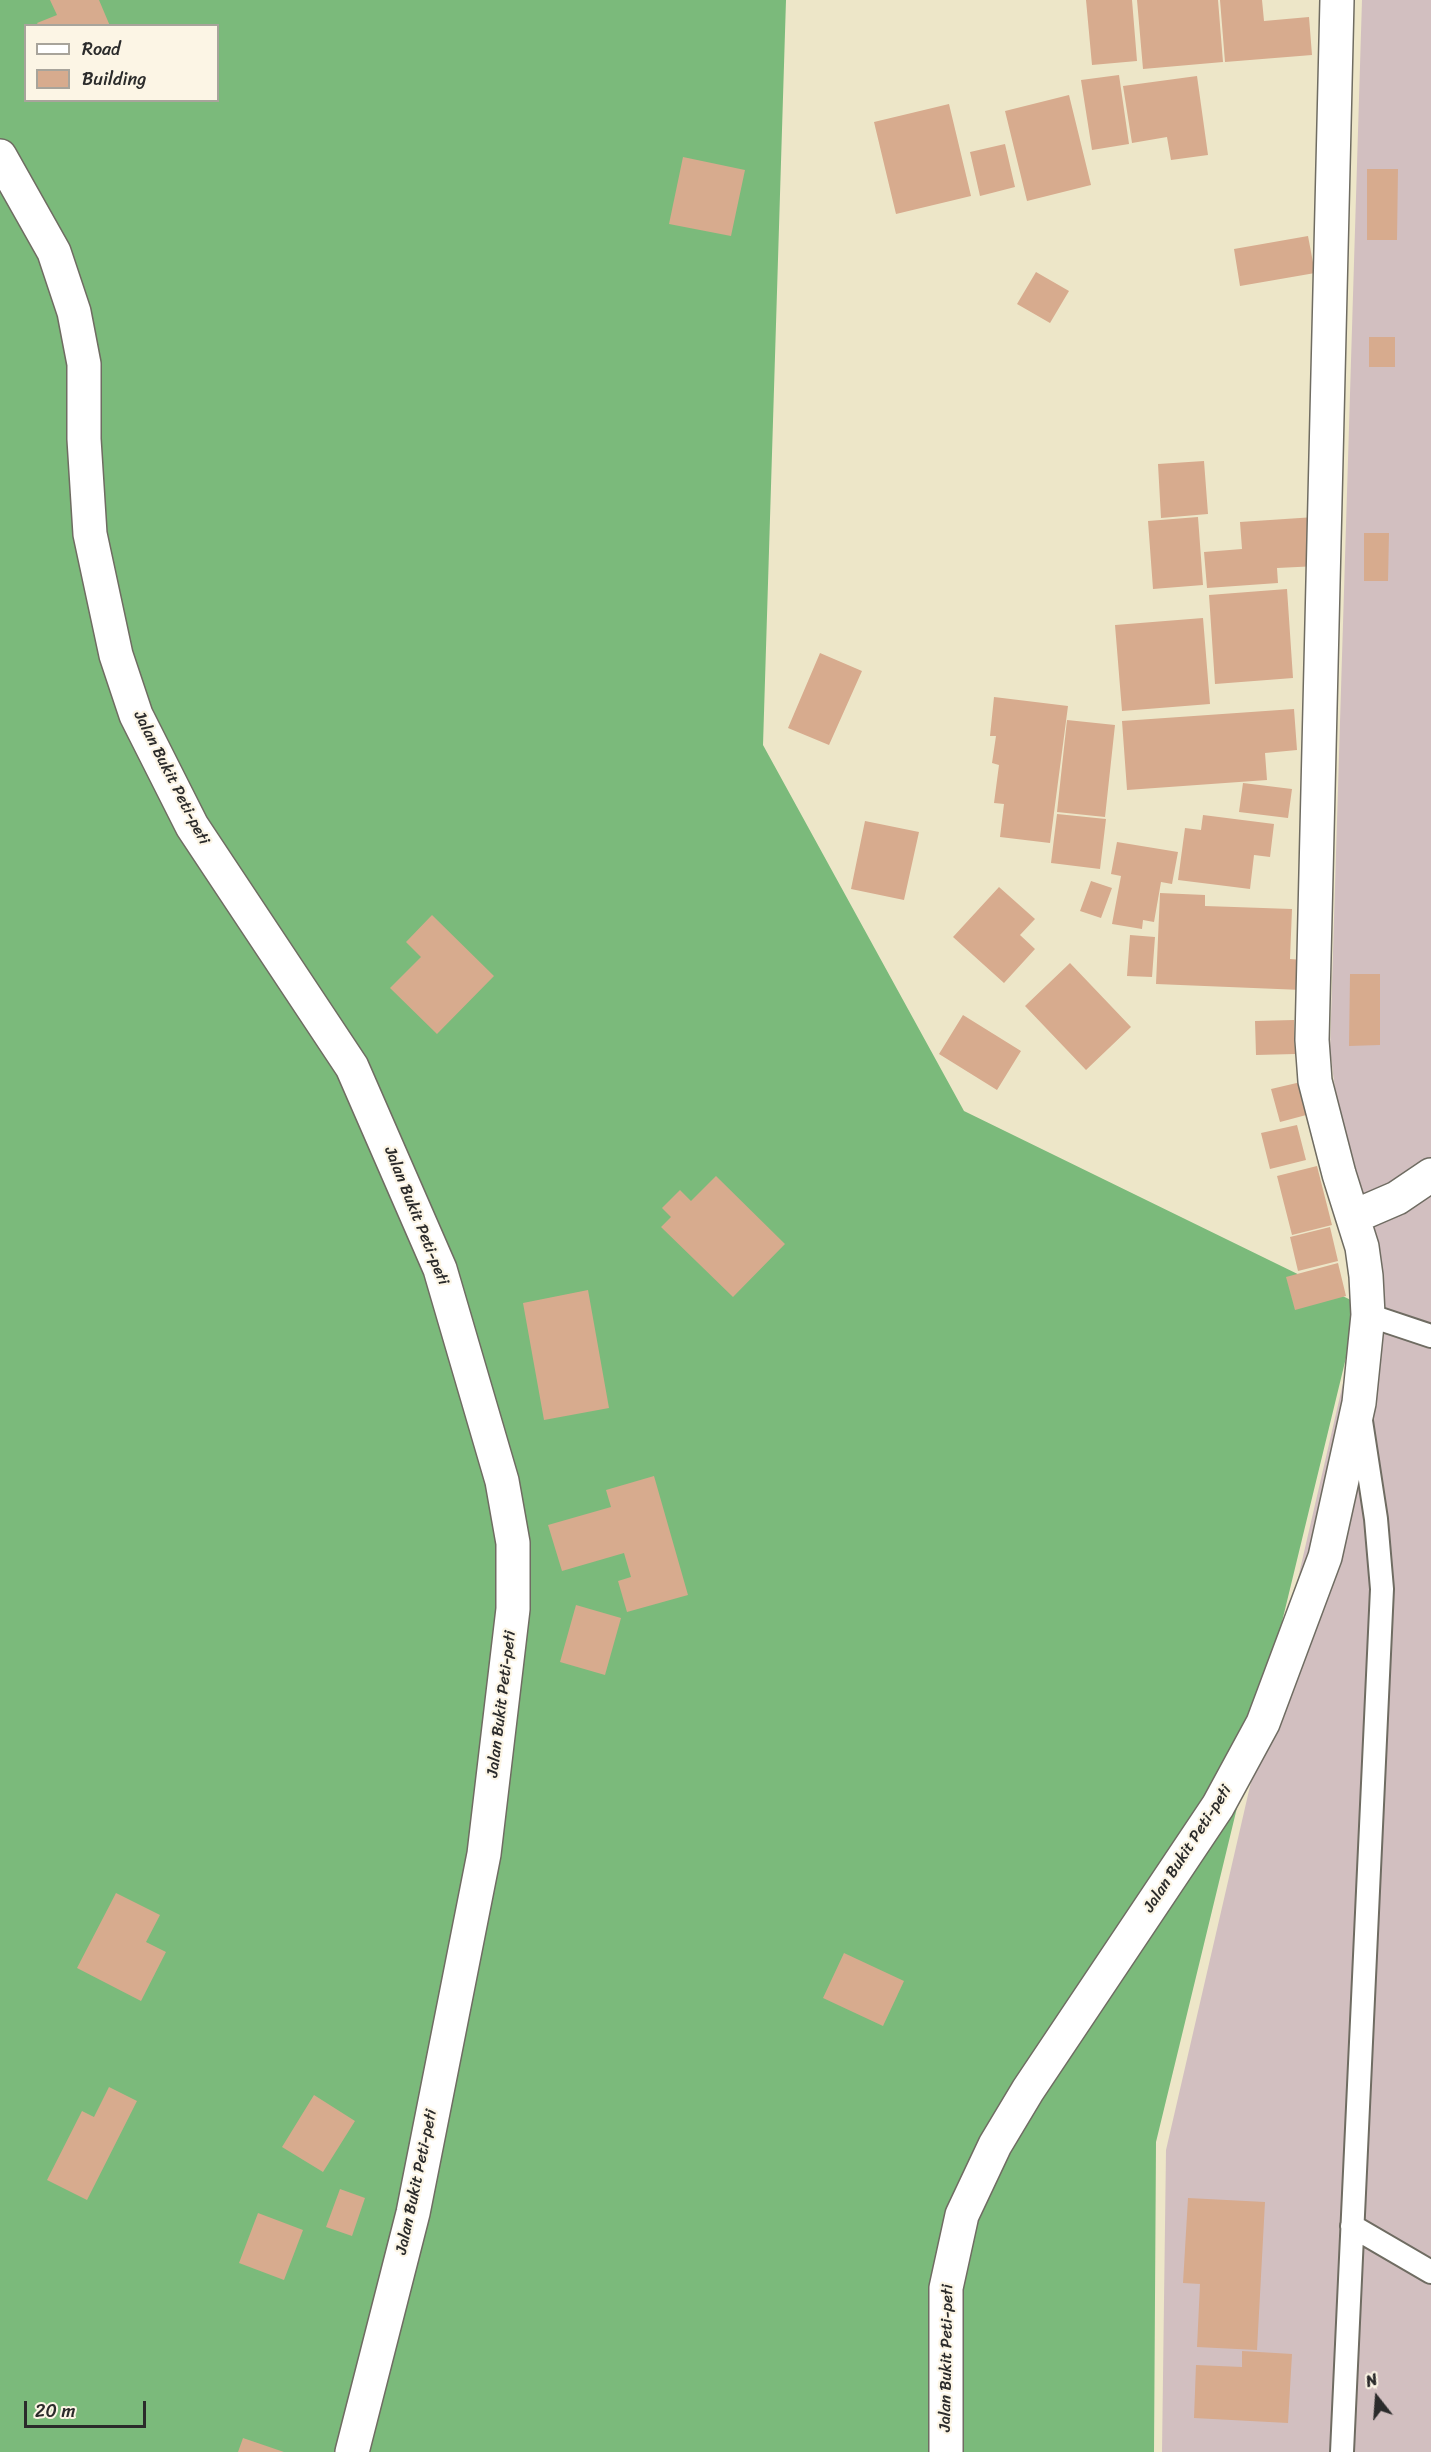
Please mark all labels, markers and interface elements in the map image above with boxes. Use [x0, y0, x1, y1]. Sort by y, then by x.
legend [24, 24, 219, 102]
text: Road [82, 33, 121, 65]
text: Building [82, 63, 146, 95]
street label: Jalan Bukit Peti-peti [129, 708, 213, 848]
street label: Jalan Bukit Peti-peti [379, 1144, 453, 1288]
street label: Jalan Bukit Peti-peti [483, 1630, 521, 1778]
street label: Jalan Bukit Peti-peti [1140, 1782, 1236, 1916]
street label: Jalan Bukit Peti-peti [392, 2108, 442, 2256]
street label: Jalan Bukit Peti-peti [936, 2284, 958, 2432]
text: N [1362, 2365, 1381, 2396]
north arrow [1347, 2368, 1407, 2428]
scale bar [27, 2389, 148, 2427]
text: 20 m [35, 2395, 75, 2427]

